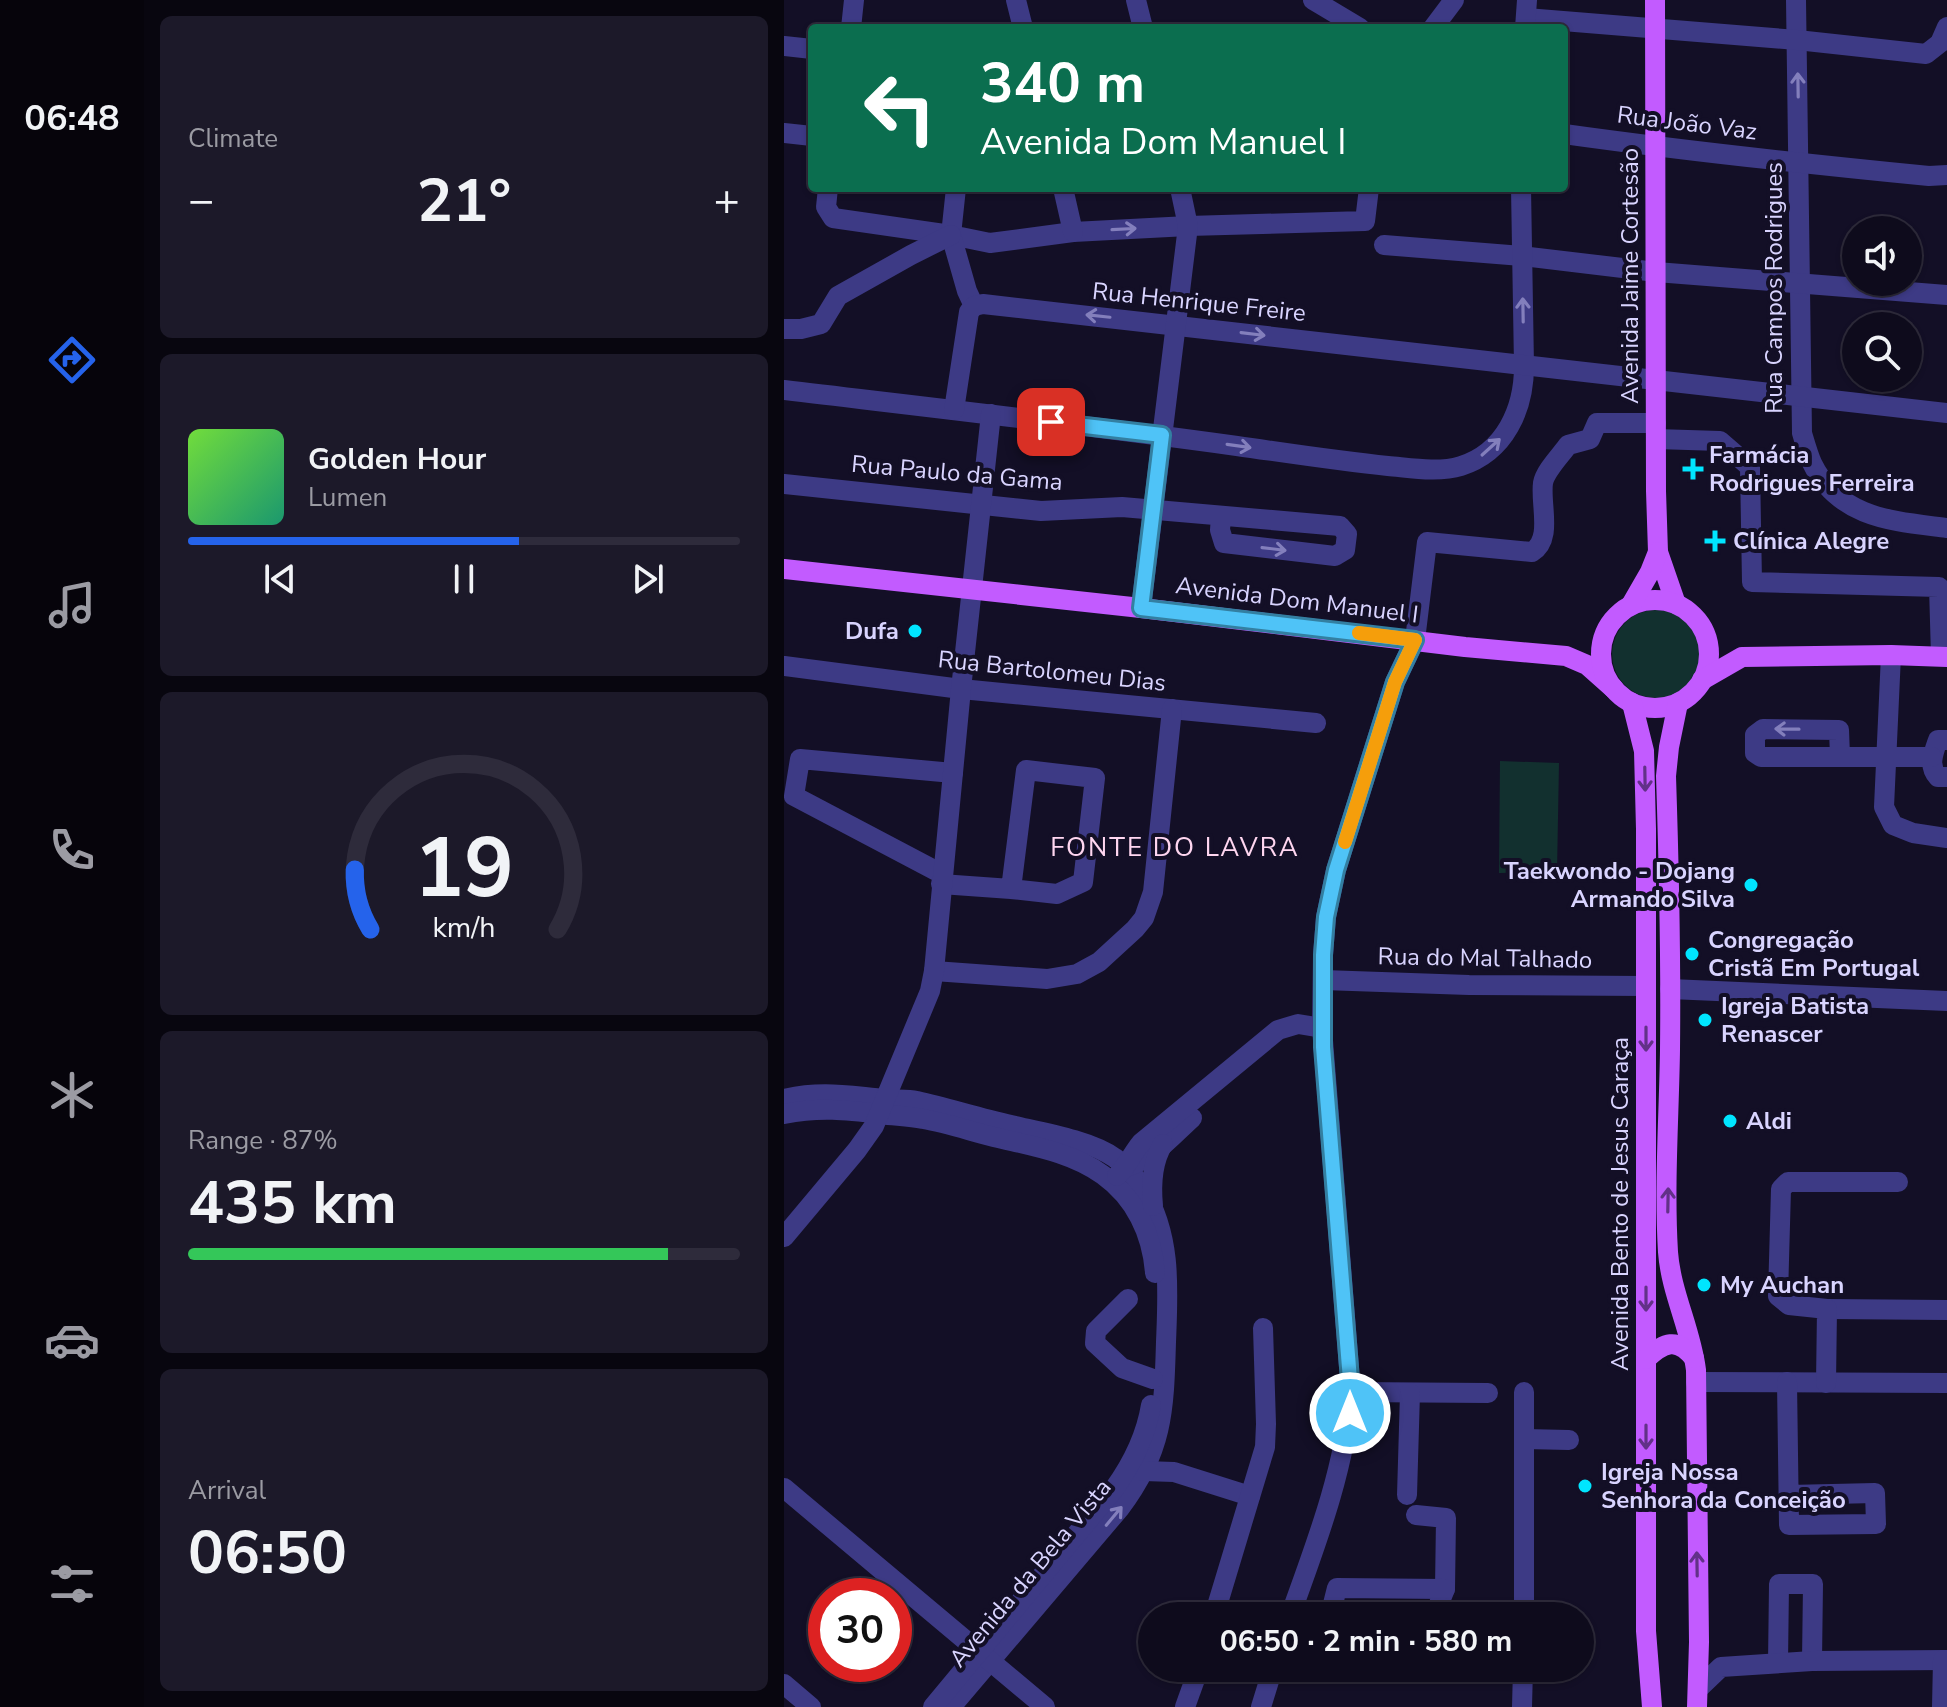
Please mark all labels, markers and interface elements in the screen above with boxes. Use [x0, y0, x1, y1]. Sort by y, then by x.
text: 340 m [980, 45, 1145, 122]
icon: left [848, 56, 952, 160]
one-way arrow [1790, 72, 1806, 99]
text: 06:48 [24, 94, 120, 143]
street label: Rua João Vaz [1615, 99, 1759, 147]
text: Avenida Dom Manuel I [980, 118, 1346, 167]
text: Climate [188, 121, 278, 156]
street label: Avenida Jaime Cortesão [1614, 148, 1646, 404]
text: 21° [417, 160, 511, 242]
street label: Rua Campos Rodrigues [1758, 162, 1790, 414]
text: − [188, 171, 214, 231]
text: + [714, 171, 740, 231]
map controls [1842, 216, 1922, 392]
button: sound [1842, 216, 1922, 296]
one-way arrow [1110, 222, 1137, 237]
street label: Rua Henrique Freire [1091, 275, 1307, 329]
one-way arrow [1515, 297, 1530, 324]
one-way arrow [1085, 309, 1112, 324]
button: search [1842, 312, 1922, 392]
one-way arrow [1239, 326, 1266, 341]
icon: directions [44, 332, 100, 388]
pin [1017, 388, 1085, 456]
icon: arrive [1029, 400, 1073, 444]
one-way arrow [1481, 438, 1501, 456]
text: Golden Hour [308, 439, 486, 480]
one-way arrow [1226, 439, 1251, 454]
place label: Farmácia Rodrigues Ferreira [1709, 439, 1915, 499]
street label: Rua Paulo da Gama [850, 448, 1064, 498]
marker: Farmácia Rodrigues Ferreira [1684, 460, 1702, 478]
text: Lumen [308, 480, 387, 515]
place label: Clínica Alegre [1733, 525, 1889, 557]
marker: Clínica Alegre [1704, 530, 1726, 552]
one-way arrow [1261, 542, 1286, 557]
icon: previous [258, 557, 302, 601]
icon: pause [442, 557, 486, 601]
icon: next [626, 557, 670, 601]
street label: Avenida Dom Manuel I [1174, 569, 1420, 631]
icon: music [44, 577, 100, 633]
place label: Dufa [845, 615, 899, 647]
marker: Dufa [906, 622, 924, 640]
street label: Rua Bartolomeu Dias [936, 643, 1168, 699]
one-way arrow [1774, 722, 1801, 737]
one-way arrow [1638, 765, 1653, 792]
text: 19 [414, 811, 514, 924]
icon: phone [44, 822, 100, 878]
district label: FONTE DO LAVRA [1050, 830, 1300, 865]
place label: Taekwondo - Dojang Armando Silva [1504, 855, 1735, 915]
marker: Taekwondo - Dojang Armando Silva [1742, 876, 1760, 894]
text: km/h [433, 908, 495, 947]
place label: Congregação Cristã Em Portugal [1708, 924, 1920, 984]
street label: Rua do Mal Talhado [1377, 940, 1593, 976]
marker: Congregação Cristã Em Portugal [1683, 945, 1701, 963]
place label: Igreja Batista Renascer [1721, 990, 1869, 1050]
marker: Igreja Batista Renascer [1696, 1011, 1714, 1029]
one-way arrow [1638, 1025, 1654, 1052]
street label: Avenida Bento de Jesus Caraça [1604, 1037, 1636, 1371]
icon: climate [44, 1067, 100, 1123]
place label: Aldi [1746, 1105, 1792, 1137]
marker: Aldi [1721, 1112, 1739, 1130]
text: Range · 87% [188, 1123, 338, 1158]
text: 435 km [188, 1162, 397, 1244]
one-way arrow [1660, 1187, 1675, 1214]
place label: My Auchan [1720, 1269, 1844, 1301]
marker: My Auchan [1695, 1276, 1713, 1294]
one-way arrow [1638, 1285, 1654, 1312]
icon: car [44, 1312, 100, 1368]
position arrow [1308, 1371, 1392, 1455]
one-way arrow [1639, 1423, 1654, 1450]
place label: Igreja Nossa Senhora da Conceição [1601, 1456, 1846, 1516]
street label: Avenida da Bela Vista [942, 1472, 1118, 1674]
text: Arrival [188, 1473, 266, 1508]
marker: Igreja Nossa Senhora da Conceição [1576, 1477, 1594, 1495]
one-way arrow [1105, 1506, 1123, 1527]
text: 06:50 [188, 1512, 347, 1594]
one-way arrow [1689, 1551, 1705, 1578]
icon: filters [44, 1556, 100, 1612]
speed limit sign: 30 [808, 1578, 912, 1682]
text: 06:50 · 2 min · 580 m [1220, 1621, 1512, 1662]

